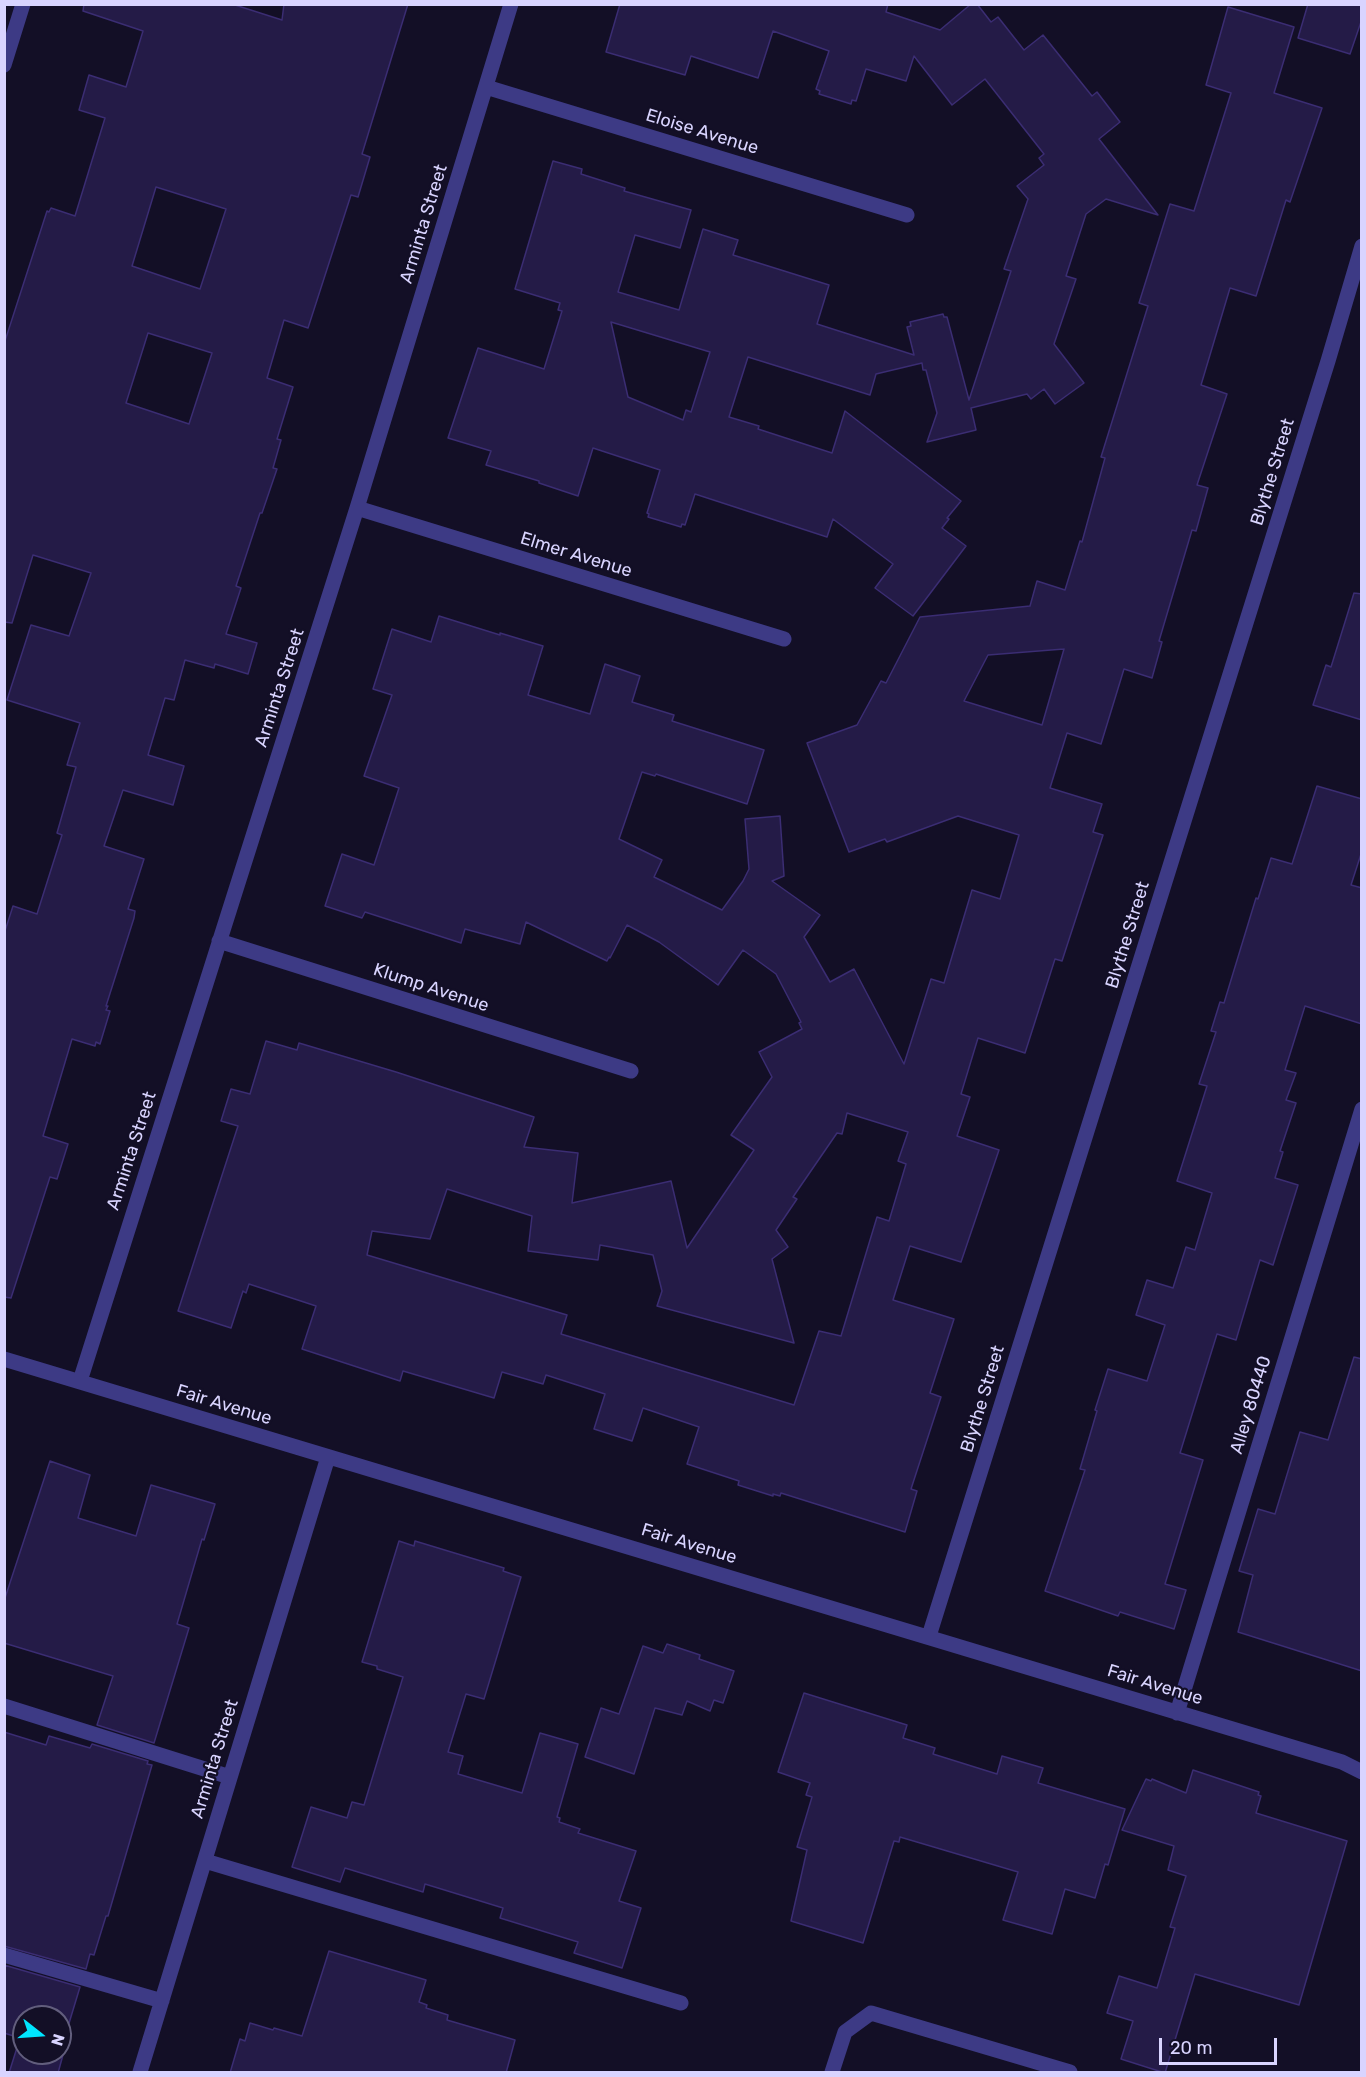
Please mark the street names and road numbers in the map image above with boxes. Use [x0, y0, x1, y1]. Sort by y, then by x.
street label: Eloise Avenue [643, 105, 761, 159]
street label: Arminta Street [396, 162, 452, 286]
street label: Blythe Street [1246, 416, 1300, 528]
street label: Elmer Avenue [518, 528, 634, 582]
street label: Arminta Street [251, 626, 309, 750]
street label: Blythe Street [1101, 879, 1155, 991]
street label: Klump Avenue [370, 959, 492, 1017]
street label: Arminta Street [103, 1089, 161, 1213]
street label: Blythe Street [956, 1343, 1010, 1455]
street label: Alley 80440 [1226, 1353, 1276, 1457]
street label: Fair Avenue [174, 1380, 274, 1430]
street label: Fair Avenue [639, 1519, 739, 1569]
street label: Fair Avenue [1105, 1660, 1205, 1710]
street label: Arminta Street [187, 1697, 243, 1821]

